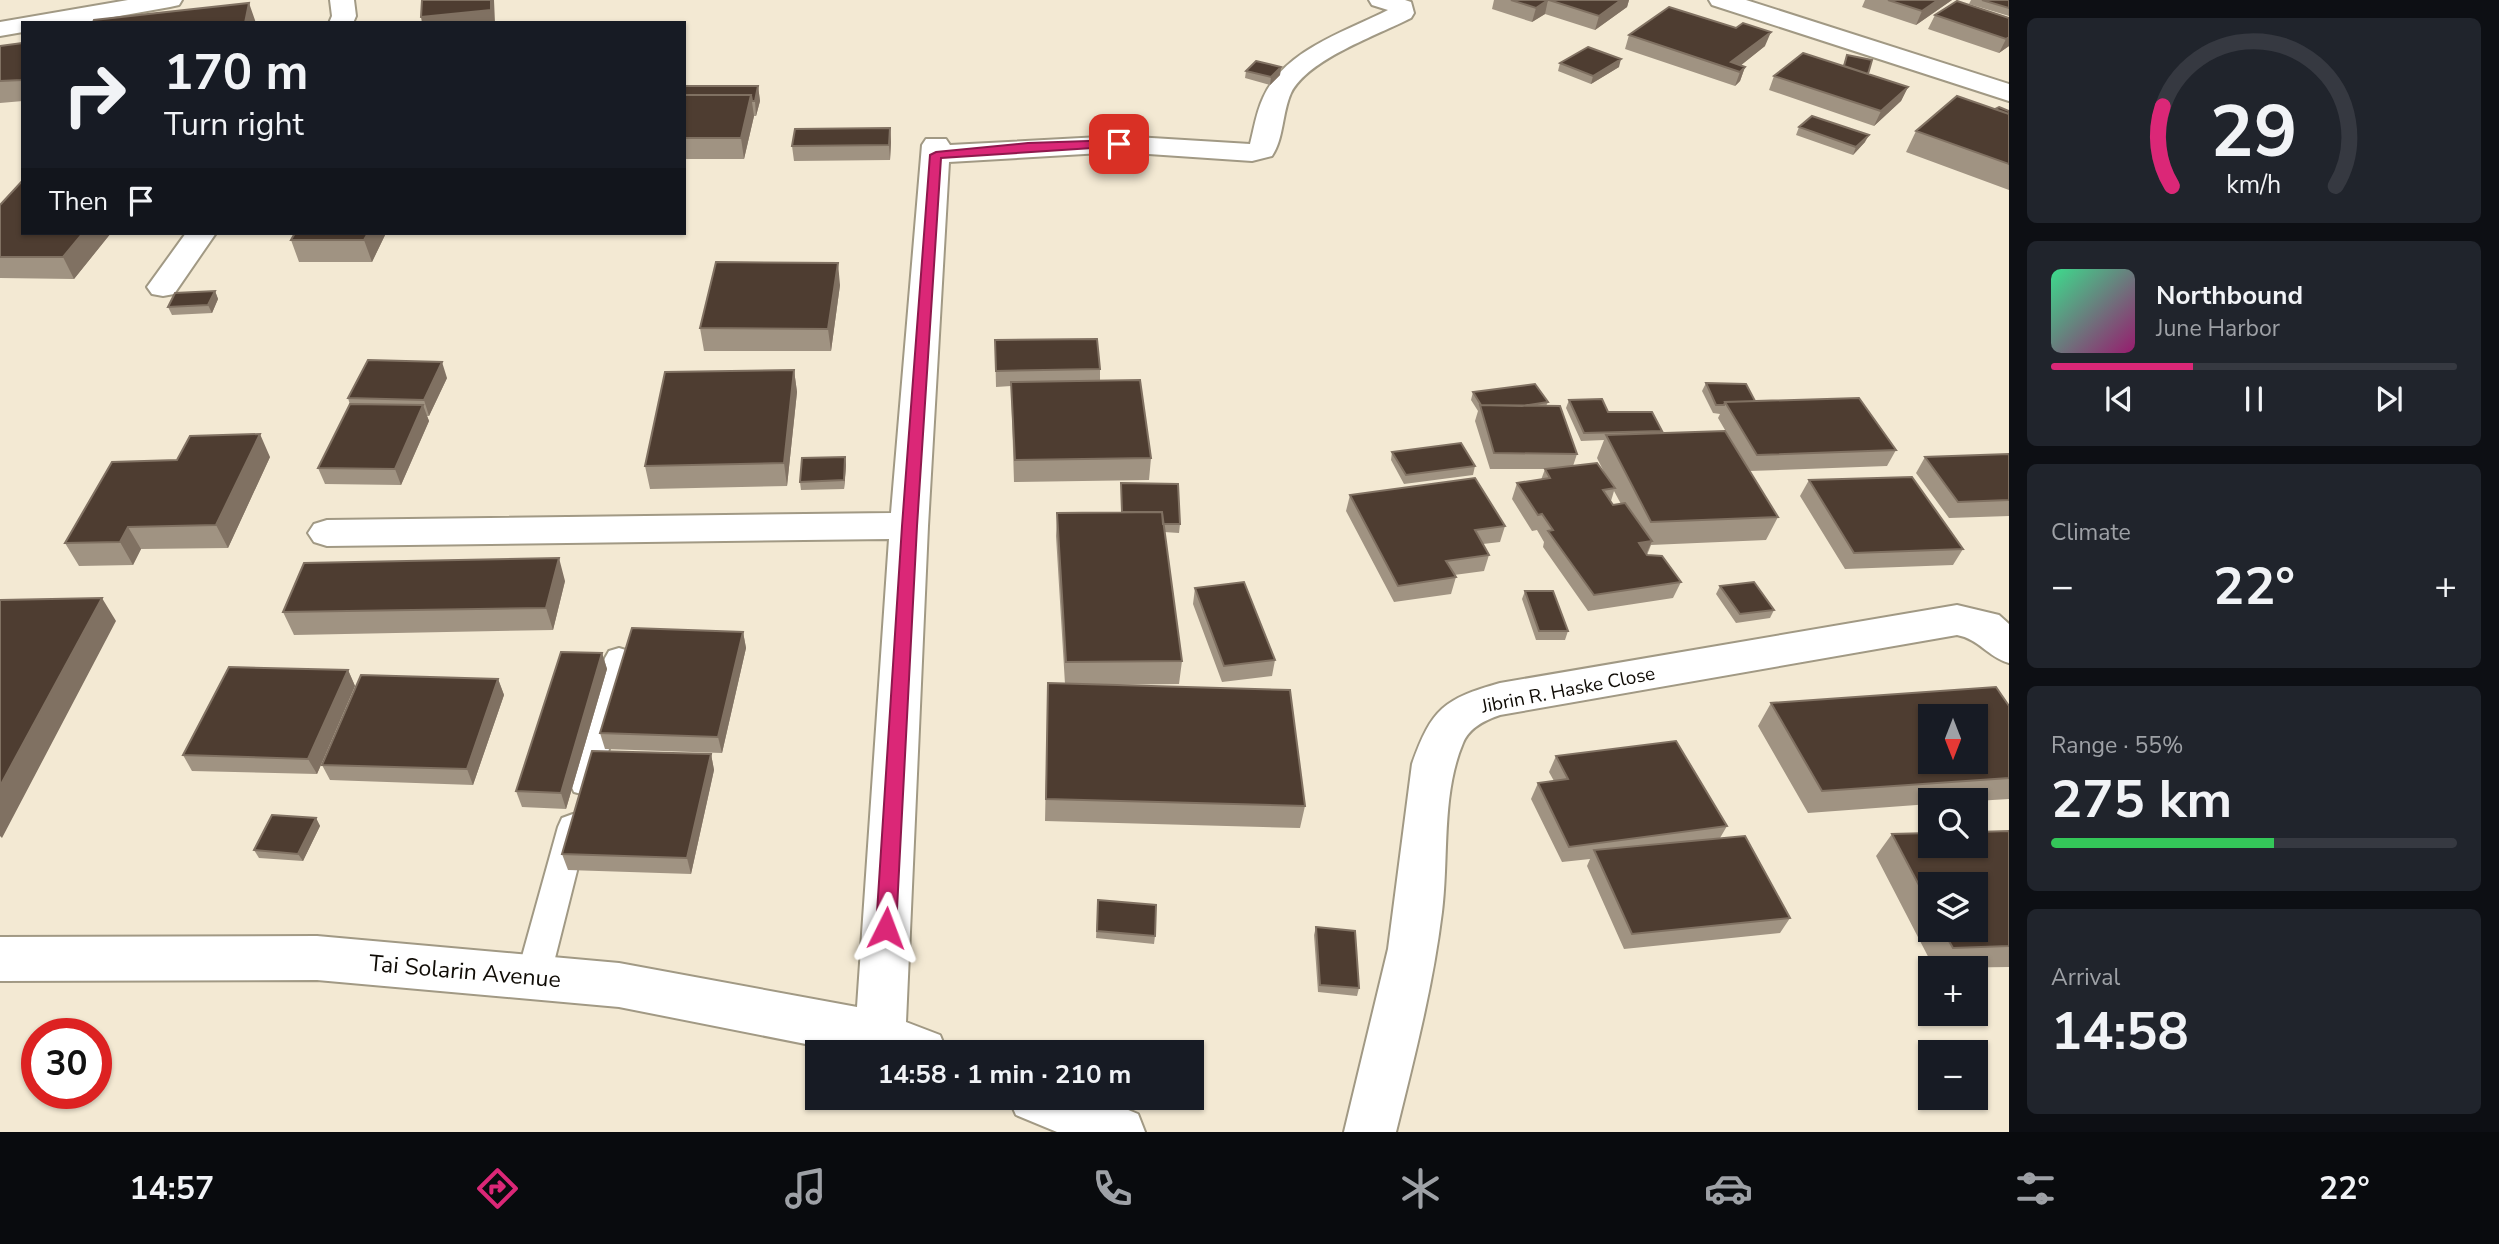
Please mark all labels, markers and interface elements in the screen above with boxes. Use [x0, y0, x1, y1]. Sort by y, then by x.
text: 170 m [164, 39, 308, 106]
icon: right [49, 49, 140, 140]
text: 29 [2210, 83, 2298, 183]
text: Turn right [164, 103, 304, 146]
pin [1089, 114, 1149, 174]
icon: arrive [1100, 125, 1138, 163]
text: km/h [2226, 168, 2282, 202]
icon: arrive [122, 182, 160, 220]
text: Then [49, 184, 108, 219]
text: Northbound [2156, 278, 2303, 313]
text: June Harbor [2156, 313, 2280, 344]
icon: previous [2100, 380, 2138, 418]
icon: pause [2235, 380, 2273, 418]
icon: next [2370, 380, 2408, 418]
text: Climate [2051, 517, 2131, 548]
text: 22° [2213, 551, 2295, 622]
text: − [2051, 561, 2074, 612]
text: + [2434, 561, 2457, 612]
street label: Jibrin R. Haske Close [1478, 660, 1657, 720]
north arrow [1918, 704, 1988, 774]
map controls [1918, 704, 1988, 1110]
text: Range · 55% [2051, 730, 2183, 761]
text: 275 km [2051, 764, 2232, 835]
button: search [1918, 788, 1988, 858]
button: layers [1918, 872, 1988, 942]
position arrow [849, 891, 923, 965]
street label: Tai Solarin Avenue [368, 948, 562, 995]
button: + [1918, 956, 1988, 1026]
text: Arrival [2051, 962, 2120, 993]
text: 14:58 [2051, 996, 2189, 1067]
speed limit sign: 30 [21, 1018, 112, 1109]
button: − [1918, 1040, 1988, 1110]
text: 14:58 · 1 min · 210 m [878, 1057, 1131, 1092]
icon: directions [473, 1164, 522, 1213]
icon: music [781, 1164, 830, 1213]
icon: phone [1088, 1164, 1137, 1213]
icon: climate [1396, 1164, 1445, 1213]
icon: car [1704, 1164, 1753, 1213]
icon: filters [2011, 1164, 2060, 1213]
text: 14:57 [129, 1167, 214, 1210]
text: 22° [2319, 1167, 2370, 1210]

